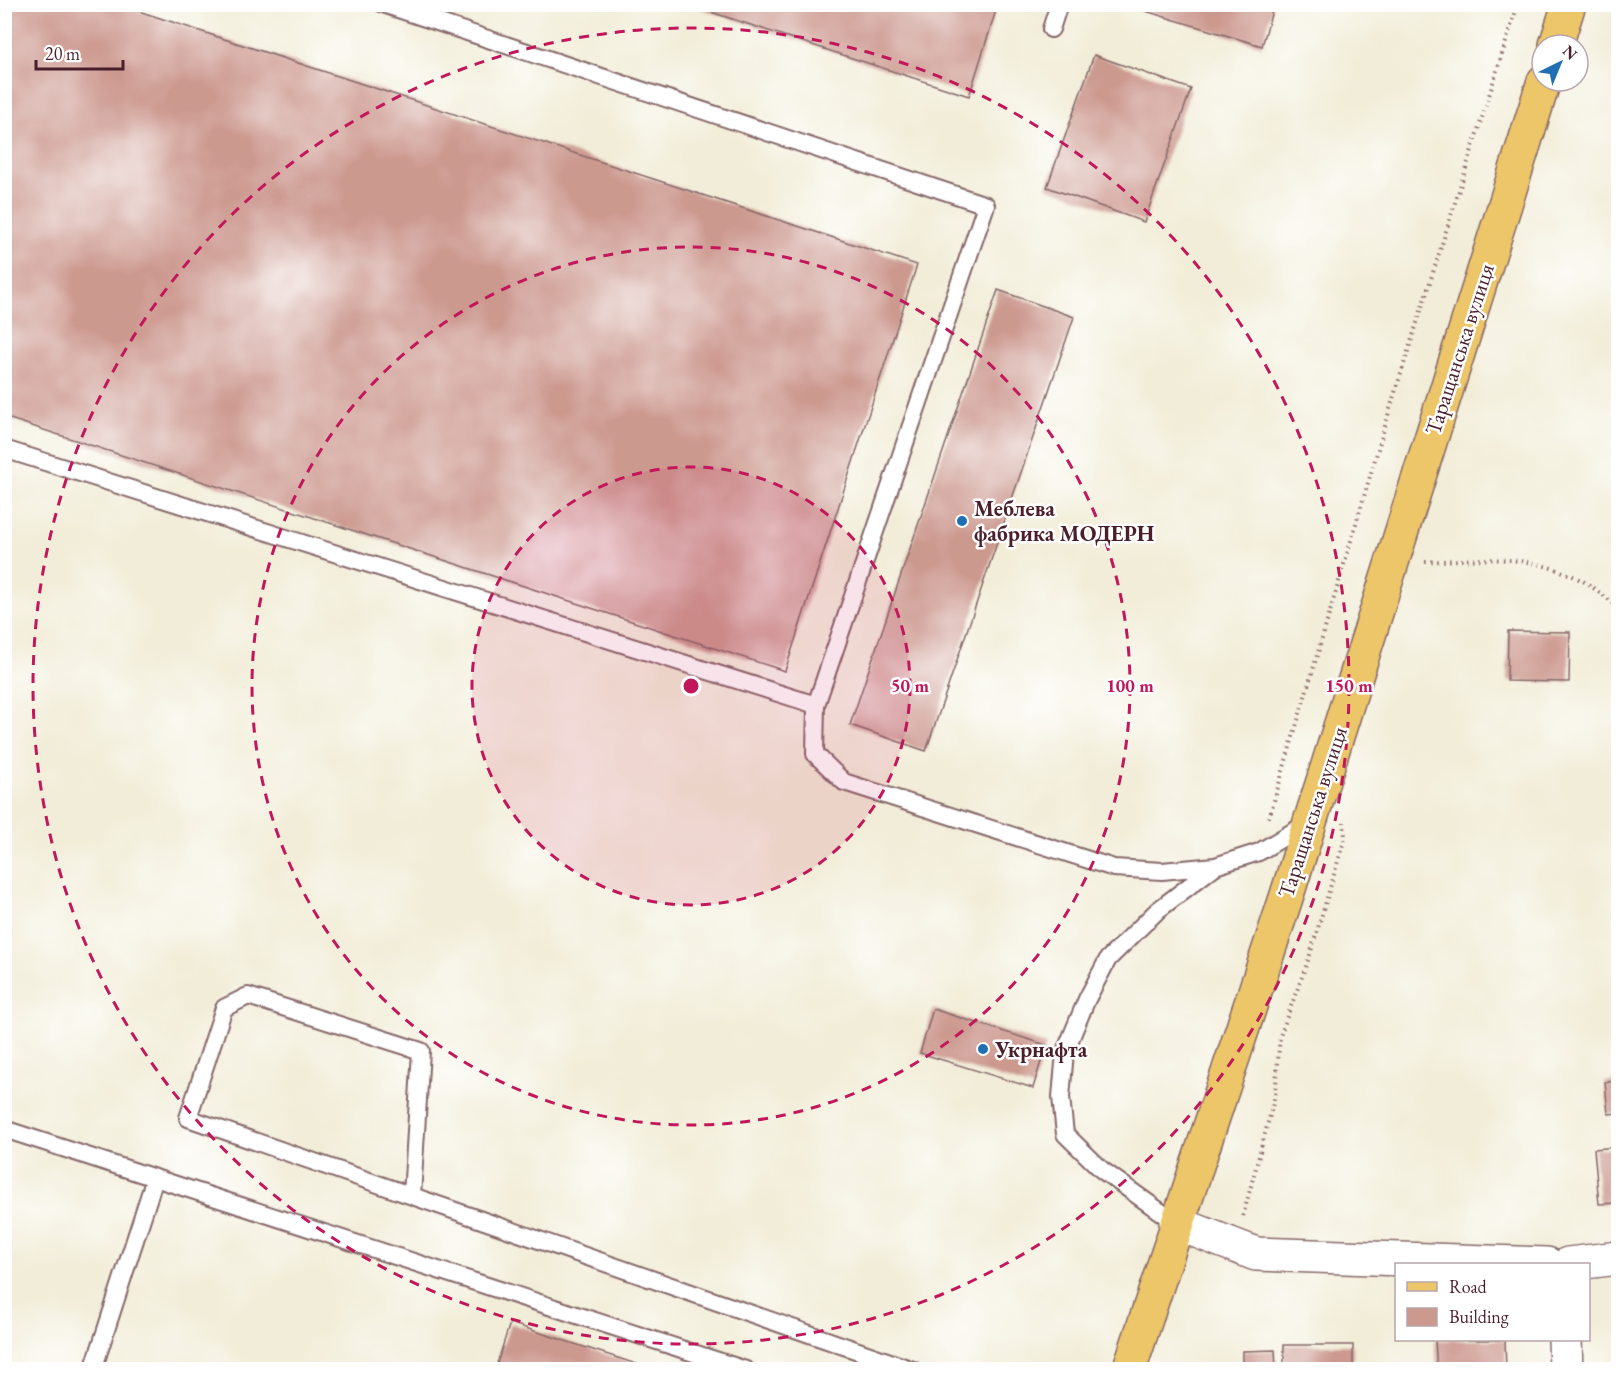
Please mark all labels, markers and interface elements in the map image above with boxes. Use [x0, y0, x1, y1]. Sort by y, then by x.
scale bar [36, 33, 123, 71]
north arrow [1530, 33, 1590, 93]
text: N [1558, 40, 1582, 65]
text: 20 m [45, 42, 80, 65]
street label: Таращанська вулиця [1418, 260, 1501, 438]
place label: Меблева фабрика МОДЕРН [974, 494, 1155, 548]
marker: Меблева фабрика МОДЕРН [955, 514, 969, 528]
text: 50 m [891, 674, 929, 697]
text: 100 m [1106, 674, 1154, 697]
text: 150 m [1325, 674, 1373, 697]
centre of rings [681, 676, 701, 696]
street label: Таращанська вулиця [1271, 723, 1354, 901]
place label: Укрнафта [994, 1035, 1088, 1064]
marker: Укрнафта [976, 1042, 990, 1056]
legend [1395, 1263, 1590, 1341]
text: Road [1449, 1275, 1488, 1298]
text: Building [1449, 1305, 1509, 1328]

